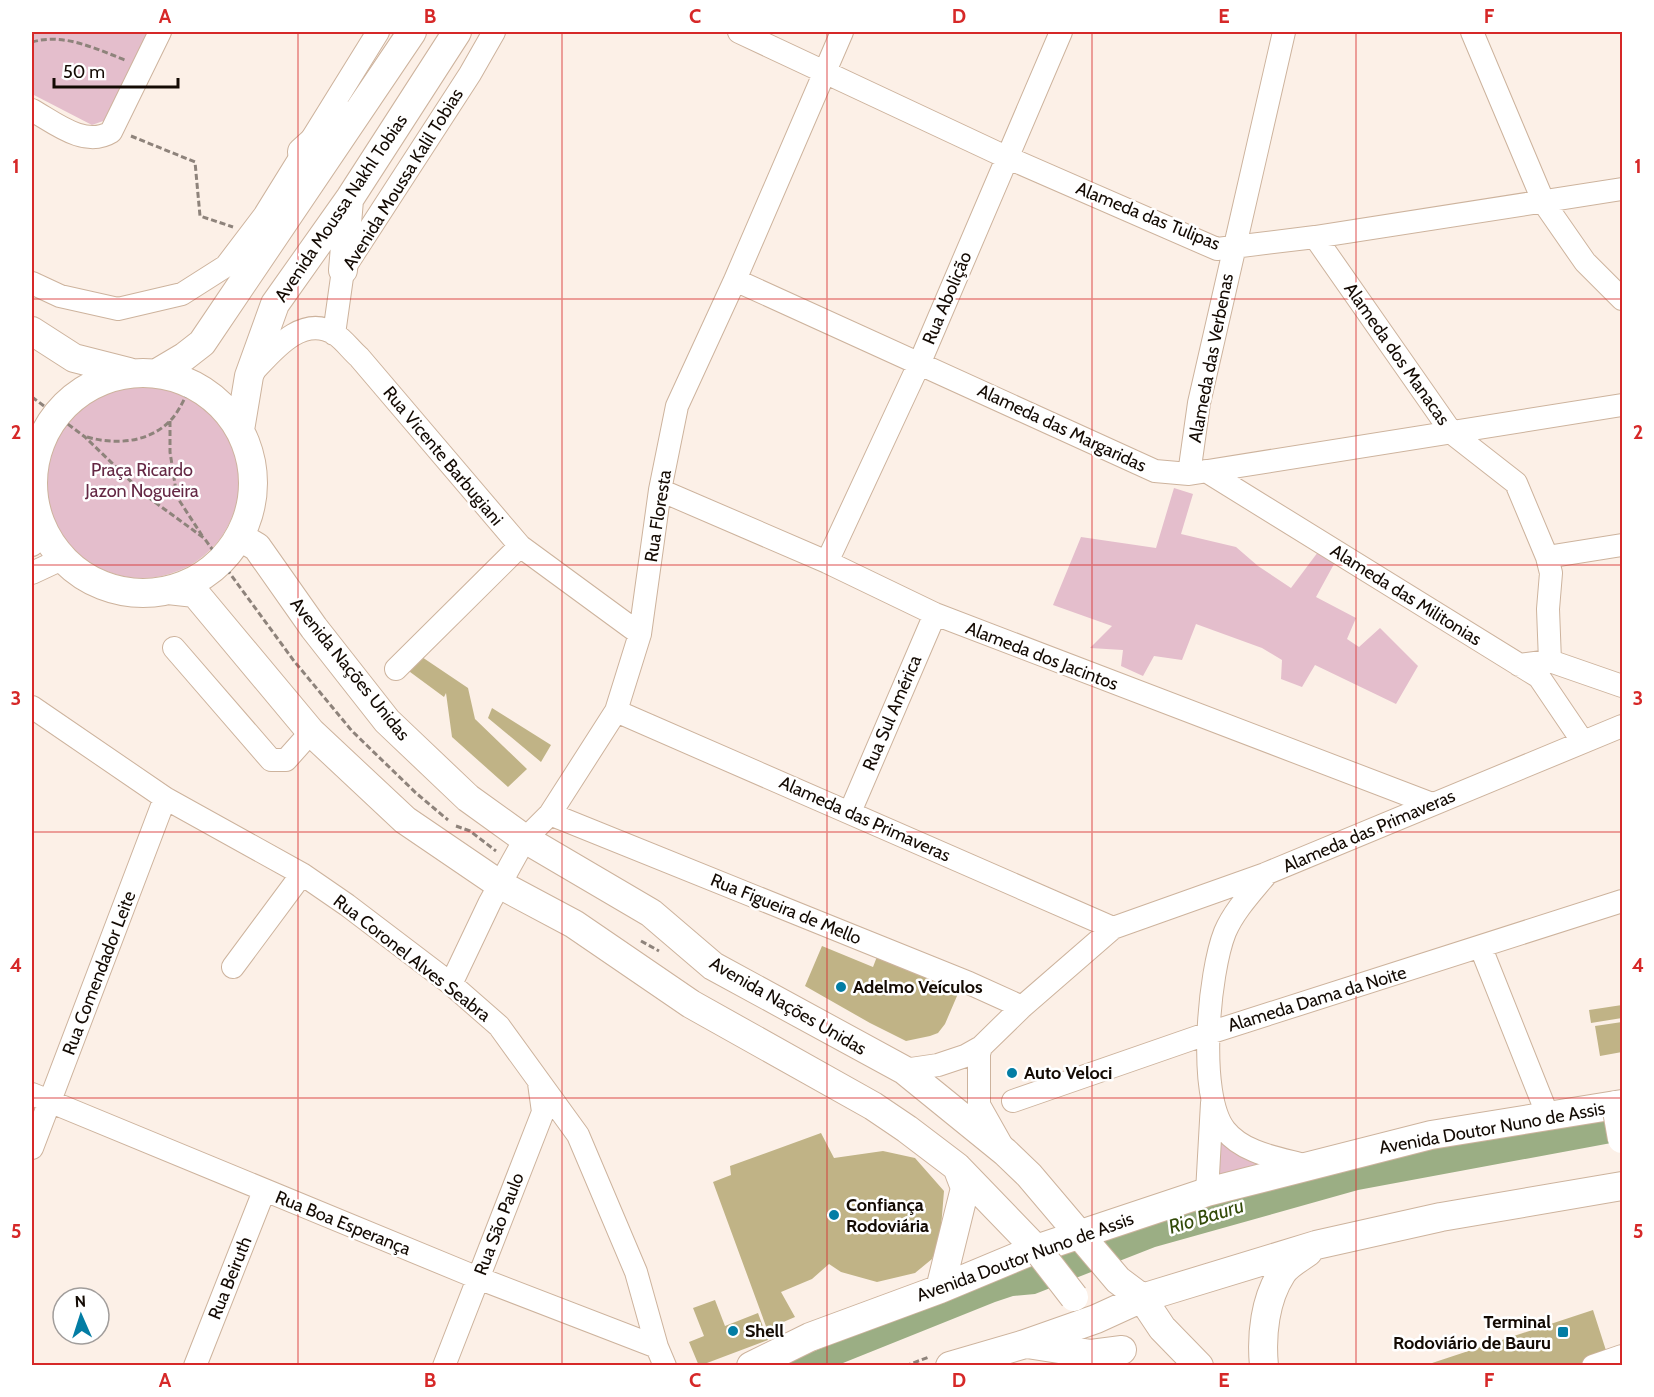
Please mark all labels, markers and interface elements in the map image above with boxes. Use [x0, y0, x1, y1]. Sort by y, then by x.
text: A [159, 4, 172, 28]
text: B [424, 4, 436, 28]
text: C [689, 4, 701, 28]
text: D [952, 4, 966, 28]
text: E [1218, 4, 1230, 28]
text: F [1484, 4, 1495, 28]
scale bar [54, 51, 178, 89]
text: 50 m [63, 61, 105, 83]
street label: Avenida Moussa Kalil Tobias [338, 84, 468, 274]
street label: Avenida Moussa Nakhl Tobias [270, 110, 412, 306]
text: 1 [12, 154, 20, 178]
text: 1 [1634, 154, 1642, 178]
street label: Alameda das Tulipas [1073, 177, 1223, 255]
street label: Rua Abolição [918, 248, 976, 348]
street label: Alameda das Verbenas [1184, 272, 1238, 444]
street label: Alameda dos Manacas [1340, 278, 1454, 430]
street label: Alameda das Margaridas [974, 379, 1150, 477]
street label: Rua Vicente Barbugiani [378, 382, 508, 530]
text: 2 [11, 420, 21, 444]
text: 2 [1633, 420, 1643, 444]
park label: Praça Ricardo Jazon Nogueira [84, 459, 199, 502]
street label: Rua Floresta [640, 468, 676, 564]
street label: Alameda das Militonias [1326, 540, 1486, 650]
street label: Avenida Nações Unidas [286, 593, 414, 745]
street label: Alameda dos Jacintos [963, 617, 1121, 695]
street label: Rua Sul América [858, 652, 926, 774]
text: 3 [11, 686, 21, 710]
text: 3 [1633, 686, 1643, 710]
street label: Alameda das Primaveras [776, 771, 954, 867]
street label: Alameda das Primaveras [1280, 785, 1458, 877]
street label: Rua Figueira de Mello [707, 869, 865, 949]
street label: Rua Comendador Leite [58, 888, 140, 1058]
street label: Rua Coronel Alves Seabra [329, 890, 495, 1026]
street label: Avenida Nações Unidas [706, 952, 870, 1060]
text: 4 [10, 953, 22, 977]
text: 4 [1632, 953, 1644, 977]
street label: Alameda Dama da Noite [1225, 961, 1409, 1037]
place label: Adelmo Veículos [853, 976, 983, 998]
marker: Adelmo Veículos [834, 980, 848, 994]
place label: Auto Veloci [1024, 1062, 1112, 1084]
marker: Auto Veloci [1005, 1066, 1019, 1080]
street label: Avenida Doutor Nuno de Assis [1377, 1097, 1607, 1159]
street label: Rua São Paulo [469, 1170, 529, 1278]
street label: Rua Boa Esperança [272, 1186, 414, 1260]
water label: Rio Bauru [1165, 1193, 1247, 1239]
place label: Confiança Rodoviária [846, 1194, 929, 1237]
street label: Avenida Doutor Nuno de Assis [913, 1207, 1137, 1307]
marker: Confiança Rodoviária [827, 1208, 841, 1222]
text: 5 [11, 1219, 21, 1243]
text: 5 [1633, 1219, 1643, 1243]
street label: Rua Beiruth [203, 1233, 257, 1323]
north arrow [51, 1286, 111, 1346]
text: N [74, 1292, 86, 1311]
place label: Terminal Rodoviário de Bauru [1393, 1311, 1551, 1354]
place label: Shell [745, 1320, 784, 1342]
marker: Shell [726, 1324, 740, 1338]
marker: Terminal Rodoviário de Bauru [1556, 1325, 1570, 1339]
text: A [159, 1368, 172, 1392]
text: B [424, 1368, 436, 1392]
text: C [689, 1368, 701, 1392]
text: D [952, 1368, 966, 1392]
text: E [1218, 1368, 1230, 1392]
text: F [1484, 1368, 1495, 1392]

